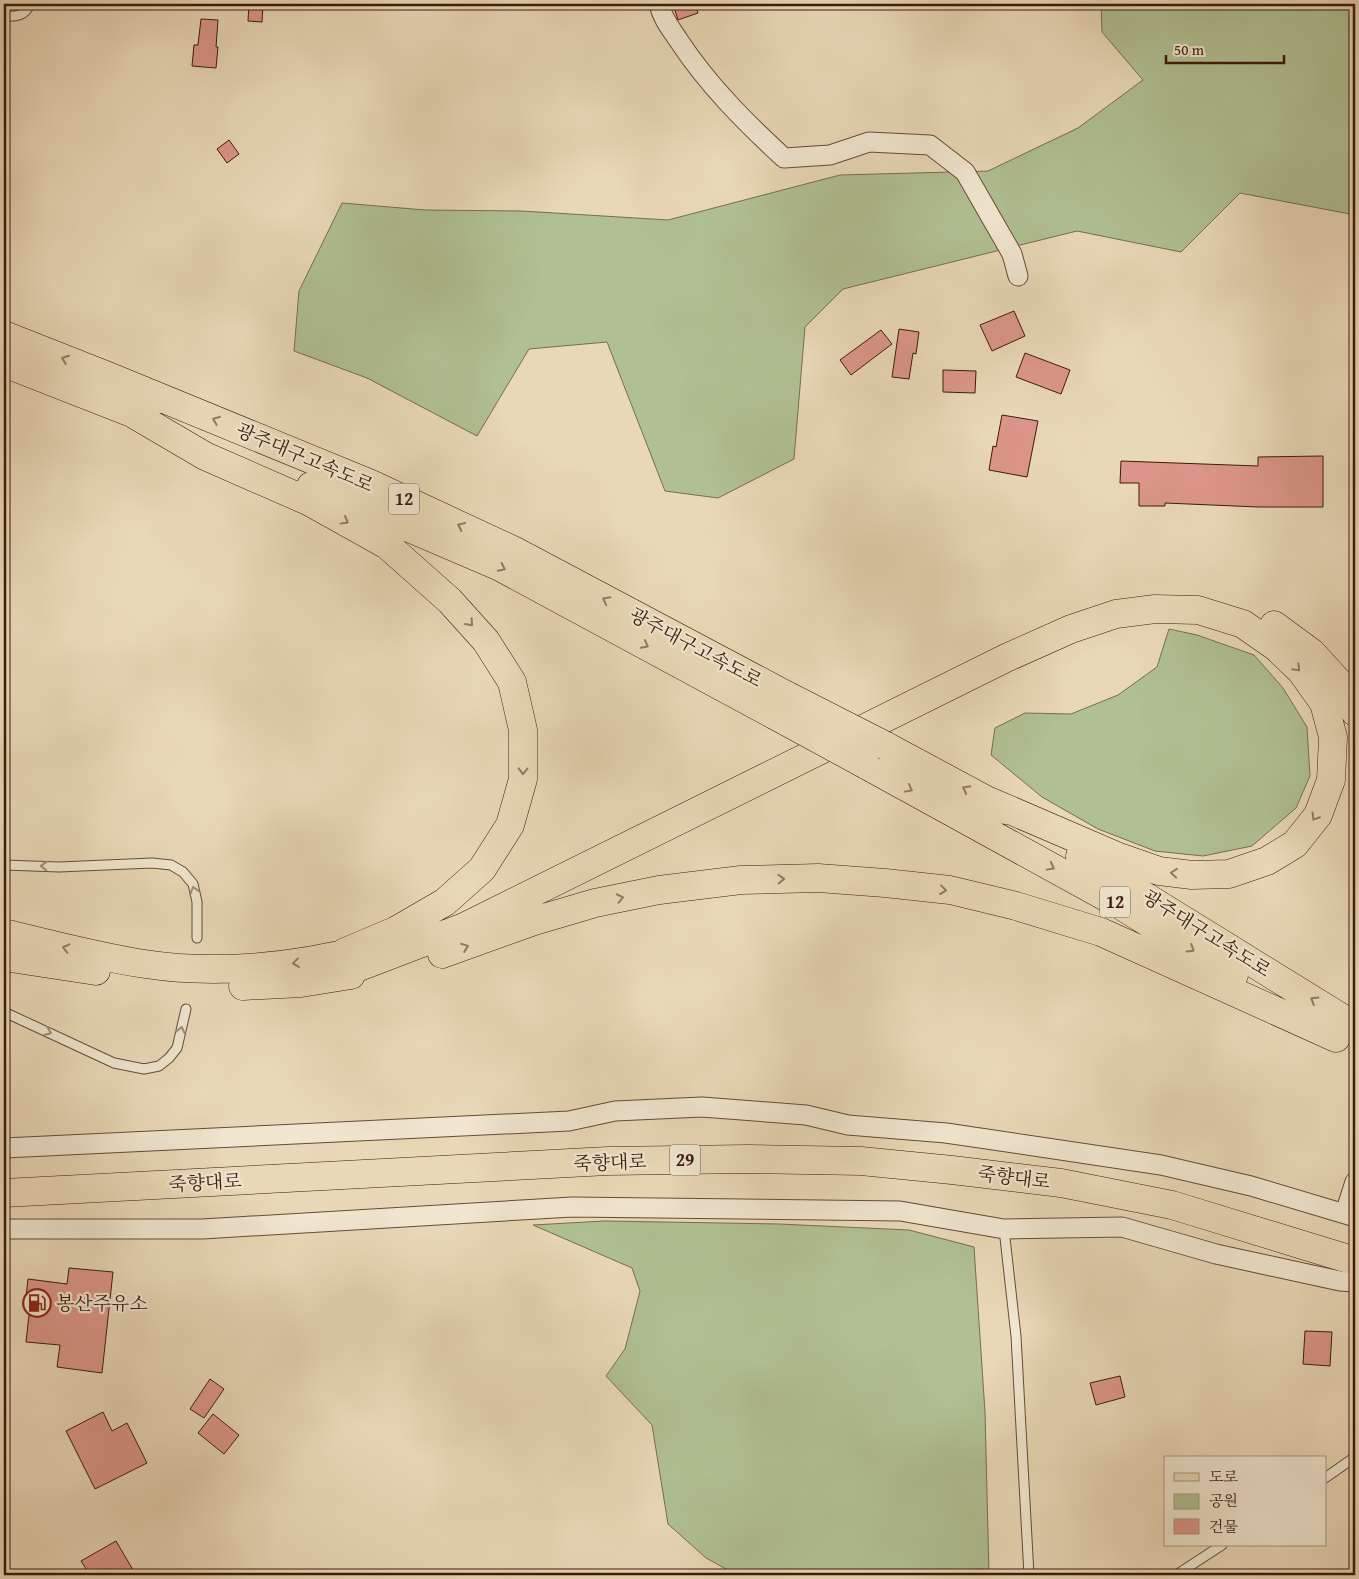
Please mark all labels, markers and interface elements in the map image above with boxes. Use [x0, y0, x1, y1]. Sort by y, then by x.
scale bar [1166, 32, 1284, 64]
text: 50 m [1174, 39, 1205, 60]
one-way arrow [61, 355, 70, 365]
street label: 광주대구고속도로 [232, 415, 378, 499]
one-way arrow [212, 416, 221, 426]
road number: 12 [389, 484, 419, 514]
one-way arrow [339, 515, 348, 525]
one-way arrow [457, 522, 466, 532]
one-way arrow [496, 562, 505, 572]
one-way arrow [602, 596, 611, 606]
street label: 광주대구고속도로 [625, 600, 767, 694]
one-way arrow [464, 617, 473, 626]
one-way arrow [639, 639, 648, 649]
one-way arrow [1291, 663, 1300, 672]
one-way arrow [518, 767, 528, 775]
one-way arrow [903, 782, 912, 792]
one-way arrow [962, 785, 971, 795]
one-way arrow [1312, 812, 1322, 821]
one-way arrow [40, 861, 48, 872]
one-way arrow [1046, 861, 1055, 871]
one-way arrow [1170, 868, 1178, 879]
one-way arrow [778, 873, 786, 884]
street label: 광주대구고속도로 [1137, 882, 1277, 984]
one-way arrow [939, 884, 947, 895]
one-way arrow [189, 886, 199, 895]
road number: 12 [1100, 886, 1130, 918]
one-way arrow [616, 893, 625, 904]
one-way arrow [1186, 942, 1195, 952]
one-way arrow [62, 943, 70, 953]
one-way arrow [461, 943, 469, 953]
one-way arrow [292, 957, 300, 968]
one-way arrow [1310, 997, 1320, 1006]
one-way arrow [43, 1026, 52, 1036]
one-way arrow [175, 1026, 186, 1035]
road number: 29 [670, 1144, 700, 1176]
street label: 죽향대로 [573, 1147, 647, 1177]
street label: 죽향대로 [976, 1159, 1052, 1195]
street label: 죽향대로 [168, 1166, 242, 1198]
fuel station icon: 봉산주유소 [22, 1288, 52, 1318]
place label: 봉산주유소 [56, 1289, 148, 1317]
legend [1164, 1456, 1326, 1546]
text: 도로 [1209, 1466, 1238, 1487]
text: 공원 [1209, 1490, 1238, 1511]
text: 건물 [1209, 1516, 1238, 1537]

